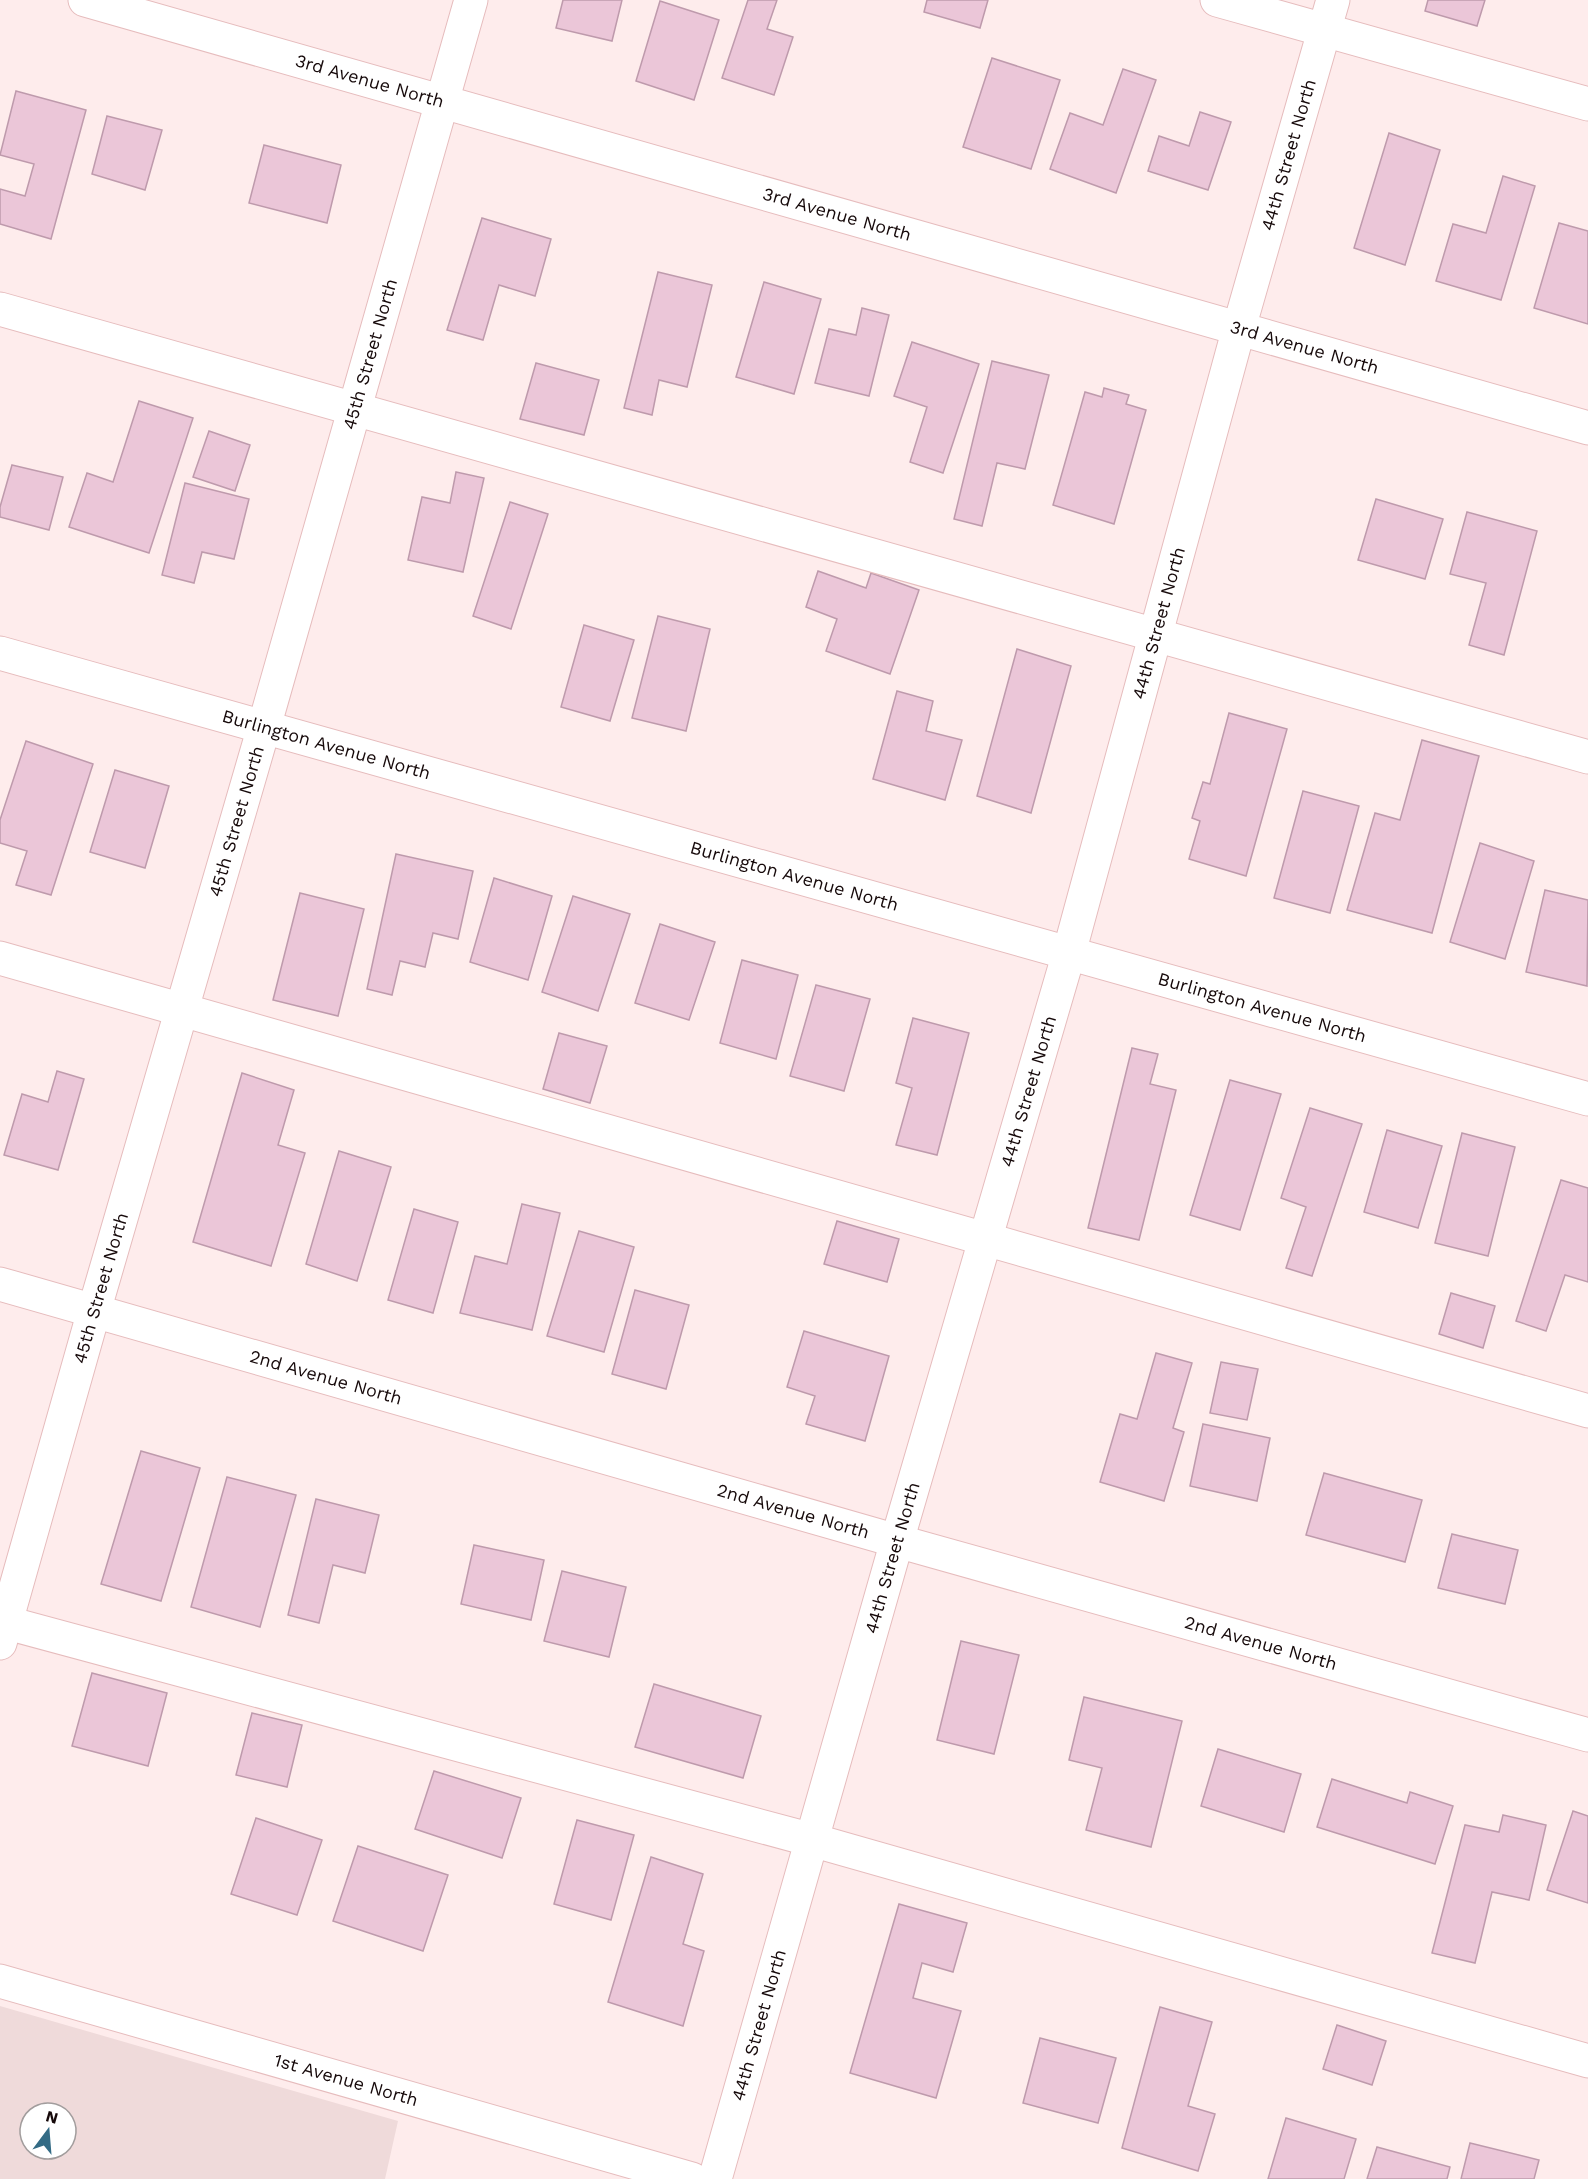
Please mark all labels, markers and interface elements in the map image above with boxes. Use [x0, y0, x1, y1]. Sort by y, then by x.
street label: 3rd Avenue North [293, 49, 447, 112]
street label: 44th Street North [1256, 76, 1320, 233]
street label: 3rd Avenue North [761, 183, 914, 245]
street label: 45th Street North [338, 276, 401, 432]
street label: 3rd Avenue North [1228, 316, 1381, 378]
street label: 44th Street North [1128, 545, 1189, 701]
street label: Burlington Avenue North [220, 705, 433, 783]
street label: 45th Street North [204, 743, 268, 899]
street label: Burlington Avenue North [688, 836, 901, 915]
street label: Burlington Avenue North [1156, 968, 1369, 1046]
street label: 44th Street North [996, 1013, 1060, 1169]
street label: 45th Street North [69, 1210, 132, 1366]
street label: 2nd Avenue North [247, 1345, 405, 1409]
street label: 2nd Avenue North [715, 1479, 872, 1543]
street label: 44th Street North [860, 1480, 924, 1636]
street label: 2nd Avenue North [1182, 1611, 1340, 1674]
street label: 44th Street North [727, 1947, 790, 2103]
street label: 1st Avenue North [272, 2049, 421, 2110]
north arrow [18, 2101, 78, 2161]
text: N [44, 2106, 60, 2128]

